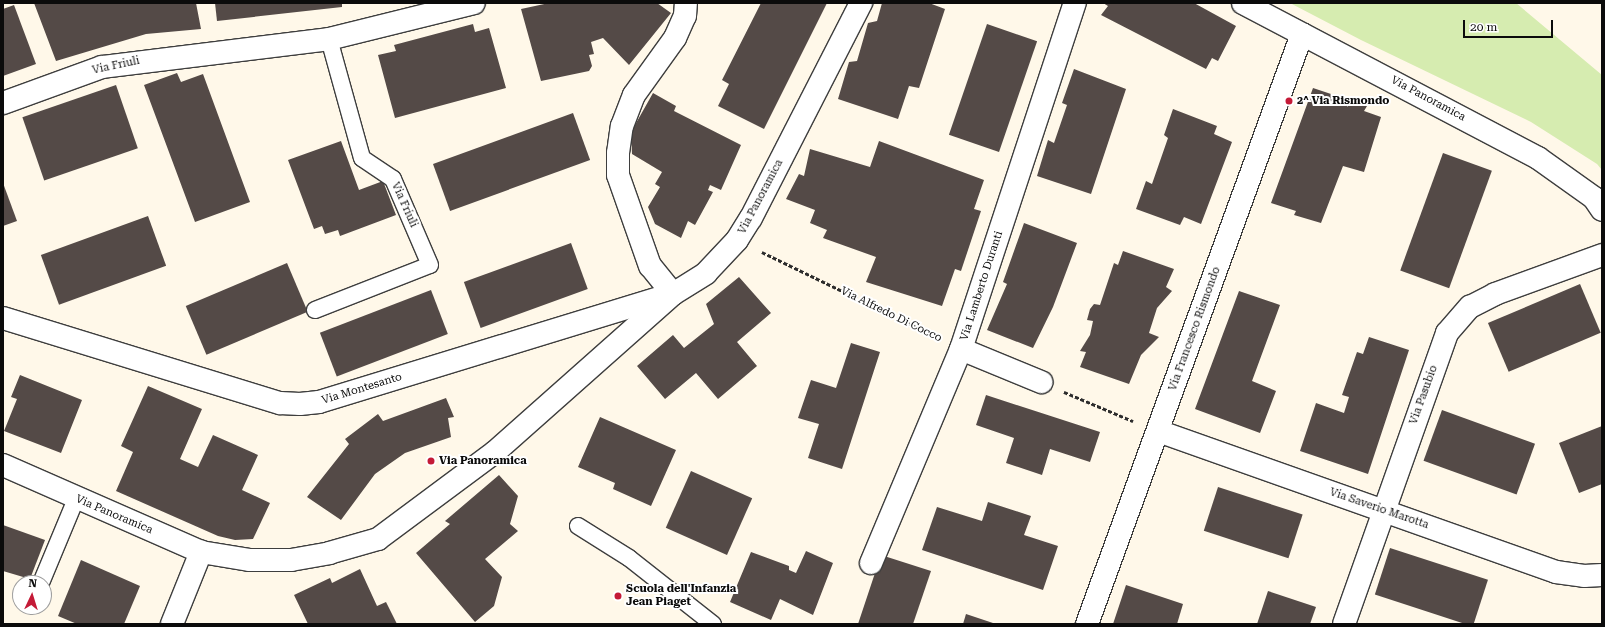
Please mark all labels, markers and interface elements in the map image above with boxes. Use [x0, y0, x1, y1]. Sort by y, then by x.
scale bar [1465, 12, 1555, 38]
text: 20 m [1470, 20, 1497, 34]
street label: Via Friuli [91, 55, 141, 77]
street label: Via Panoramica [1388, 74, 1468, 124]
place label: 2^ Via Rismondo [1297, 94, 1389, 108]
marker: 2^ Via Rismondo [1284, 96, 1294, 106]
street label: Via Panoramica [736, 157, 786, 237]
street label: Via Friuli [388, 180, 420, 230]
street label: Via Lamberto Duranti [958, 230, 1006, 342]
street label: Via Francesco Rismondo [1166, 265, 1224, 393]
street label: Via Alfredo Di Cocco [838, 285, 944, 345]
street label: Via Pasubio [1407, 364, 1441, 426]
street label: Via Montesanto [320, 371, 404, 407]
place label: Via Panoramica [439, 454, 527, 468]
marker: Via Panoramica [426, 456, 436, 466]
street label: Via Saverio Marotta [1328, 486, 1430, 532]
street label: Via Panoramica [73, 493, 155, 537]
north arrow [12, 575, 52, 615]
text: N [28, 577, 37, 590]
place label: Scuola dell'Infanzia Jean Piaget [626, 583, 736, 609]
marker: Scuola dell'Infanzia Jean Piaget [613, 591, 623, 601]

